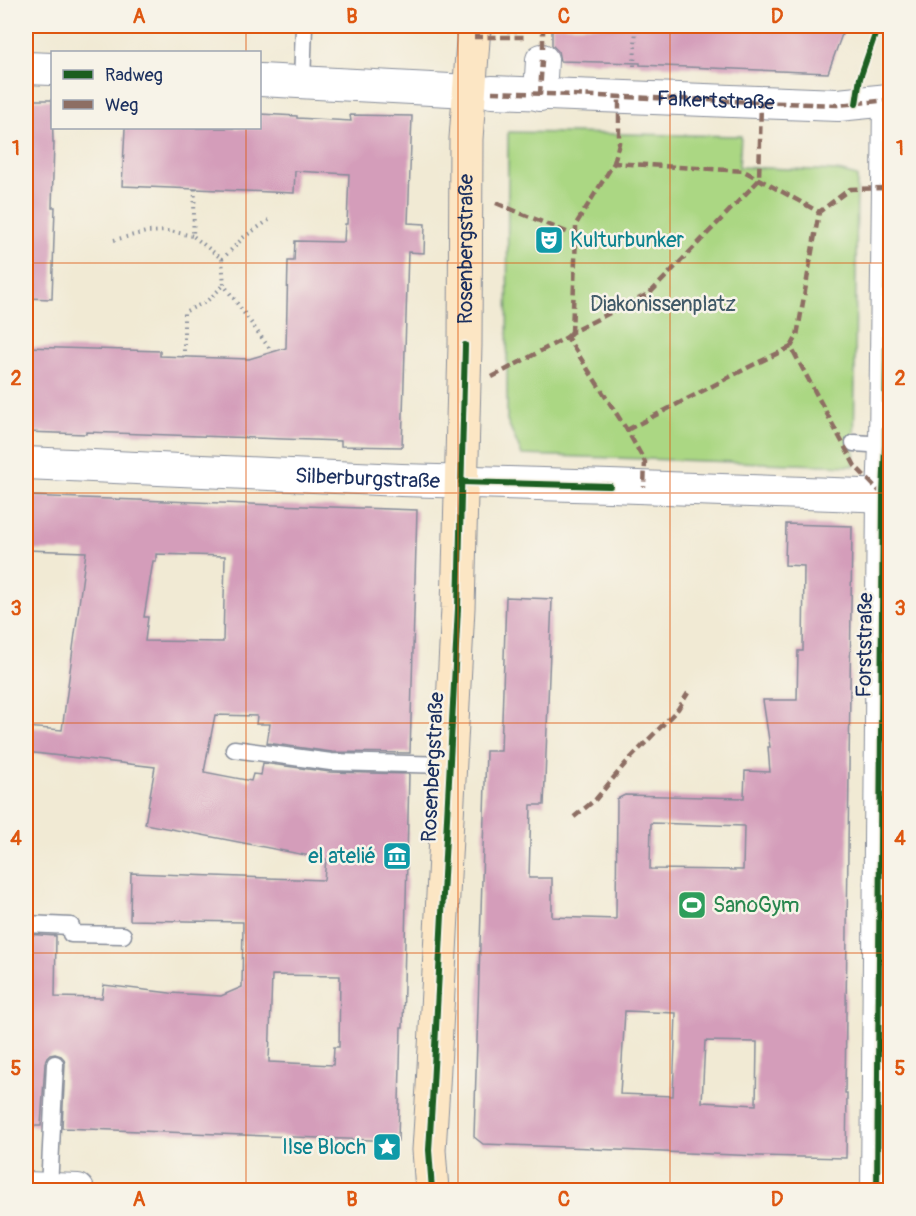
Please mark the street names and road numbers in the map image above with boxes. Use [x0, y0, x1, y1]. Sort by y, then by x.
street label: Falkertstraße [656, 85, 776, 116]
street label: Rosenbergstraße [452, 173, 479, 324]
street label: Silberburgstraße [295, 462, 441, 495]
street label: Forststraße [851, 592, 879, 698]
street label: Rosenbergstraße [416, 691, 450, 843]

